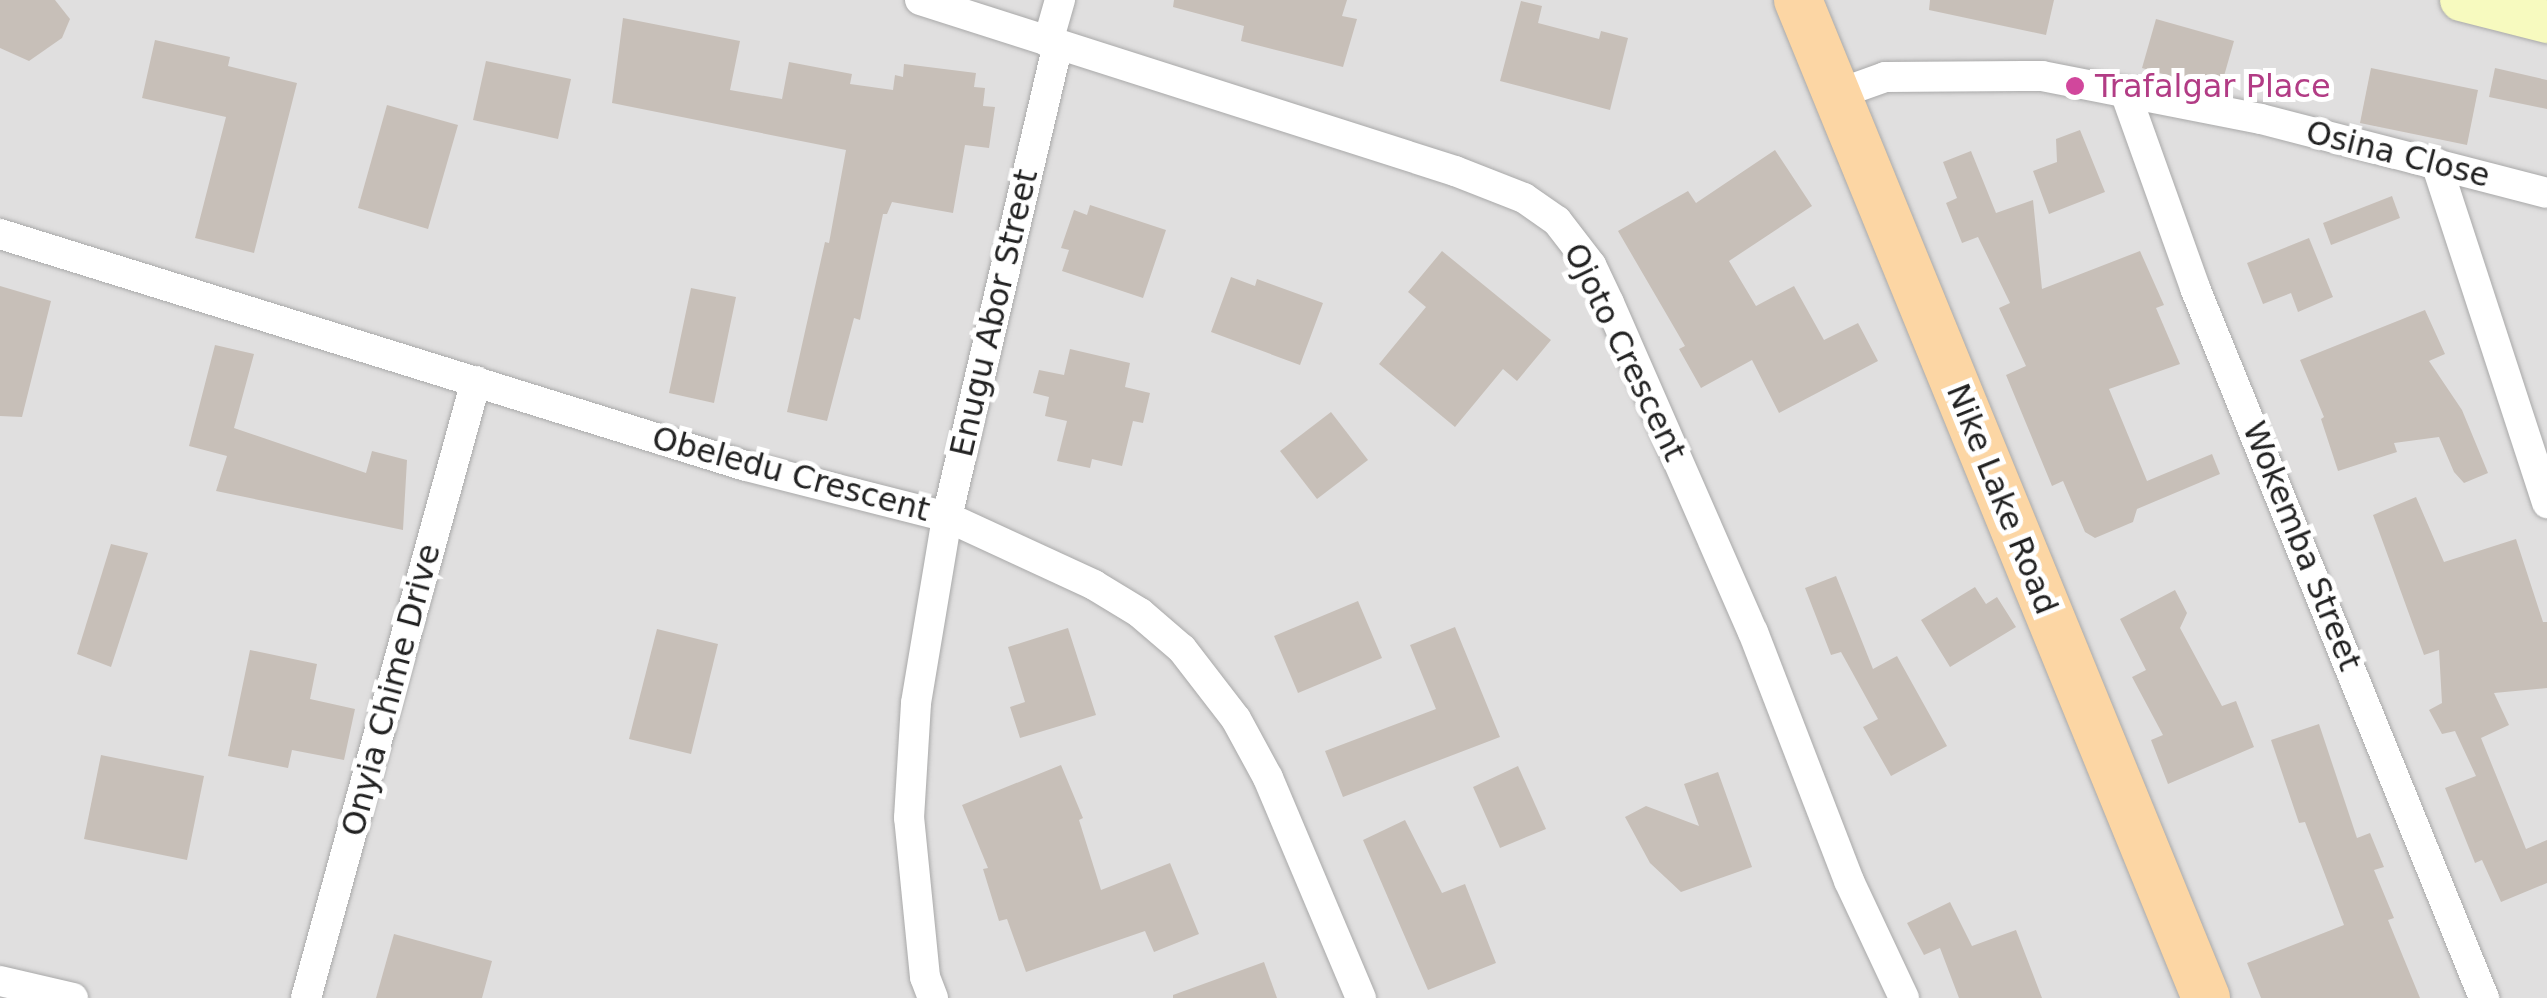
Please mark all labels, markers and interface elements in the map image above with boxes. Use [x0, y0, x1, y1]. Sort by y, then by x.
place label: Trafalgar Place [2095, 67, 2331, 105]
marker: Trafalgar Place [2064, 75, 2086, 97]
street label: Osina Close [2302, 113, 2494, 195]
street label: Enugu Abor Street [942, 166, 1046, 460]
street label: Ojoto Crescent [1556, 237, 1694, 467]
street label: Nike Lake Road [1938, 378, 2066, 620]
street label: Wokemba Street [2235, 416, 2369, 676]
street label: Obeledu Crescent [648, 418, 934, 530]
street label: Onyia Chime Drive [334, 540, 448, 840]

